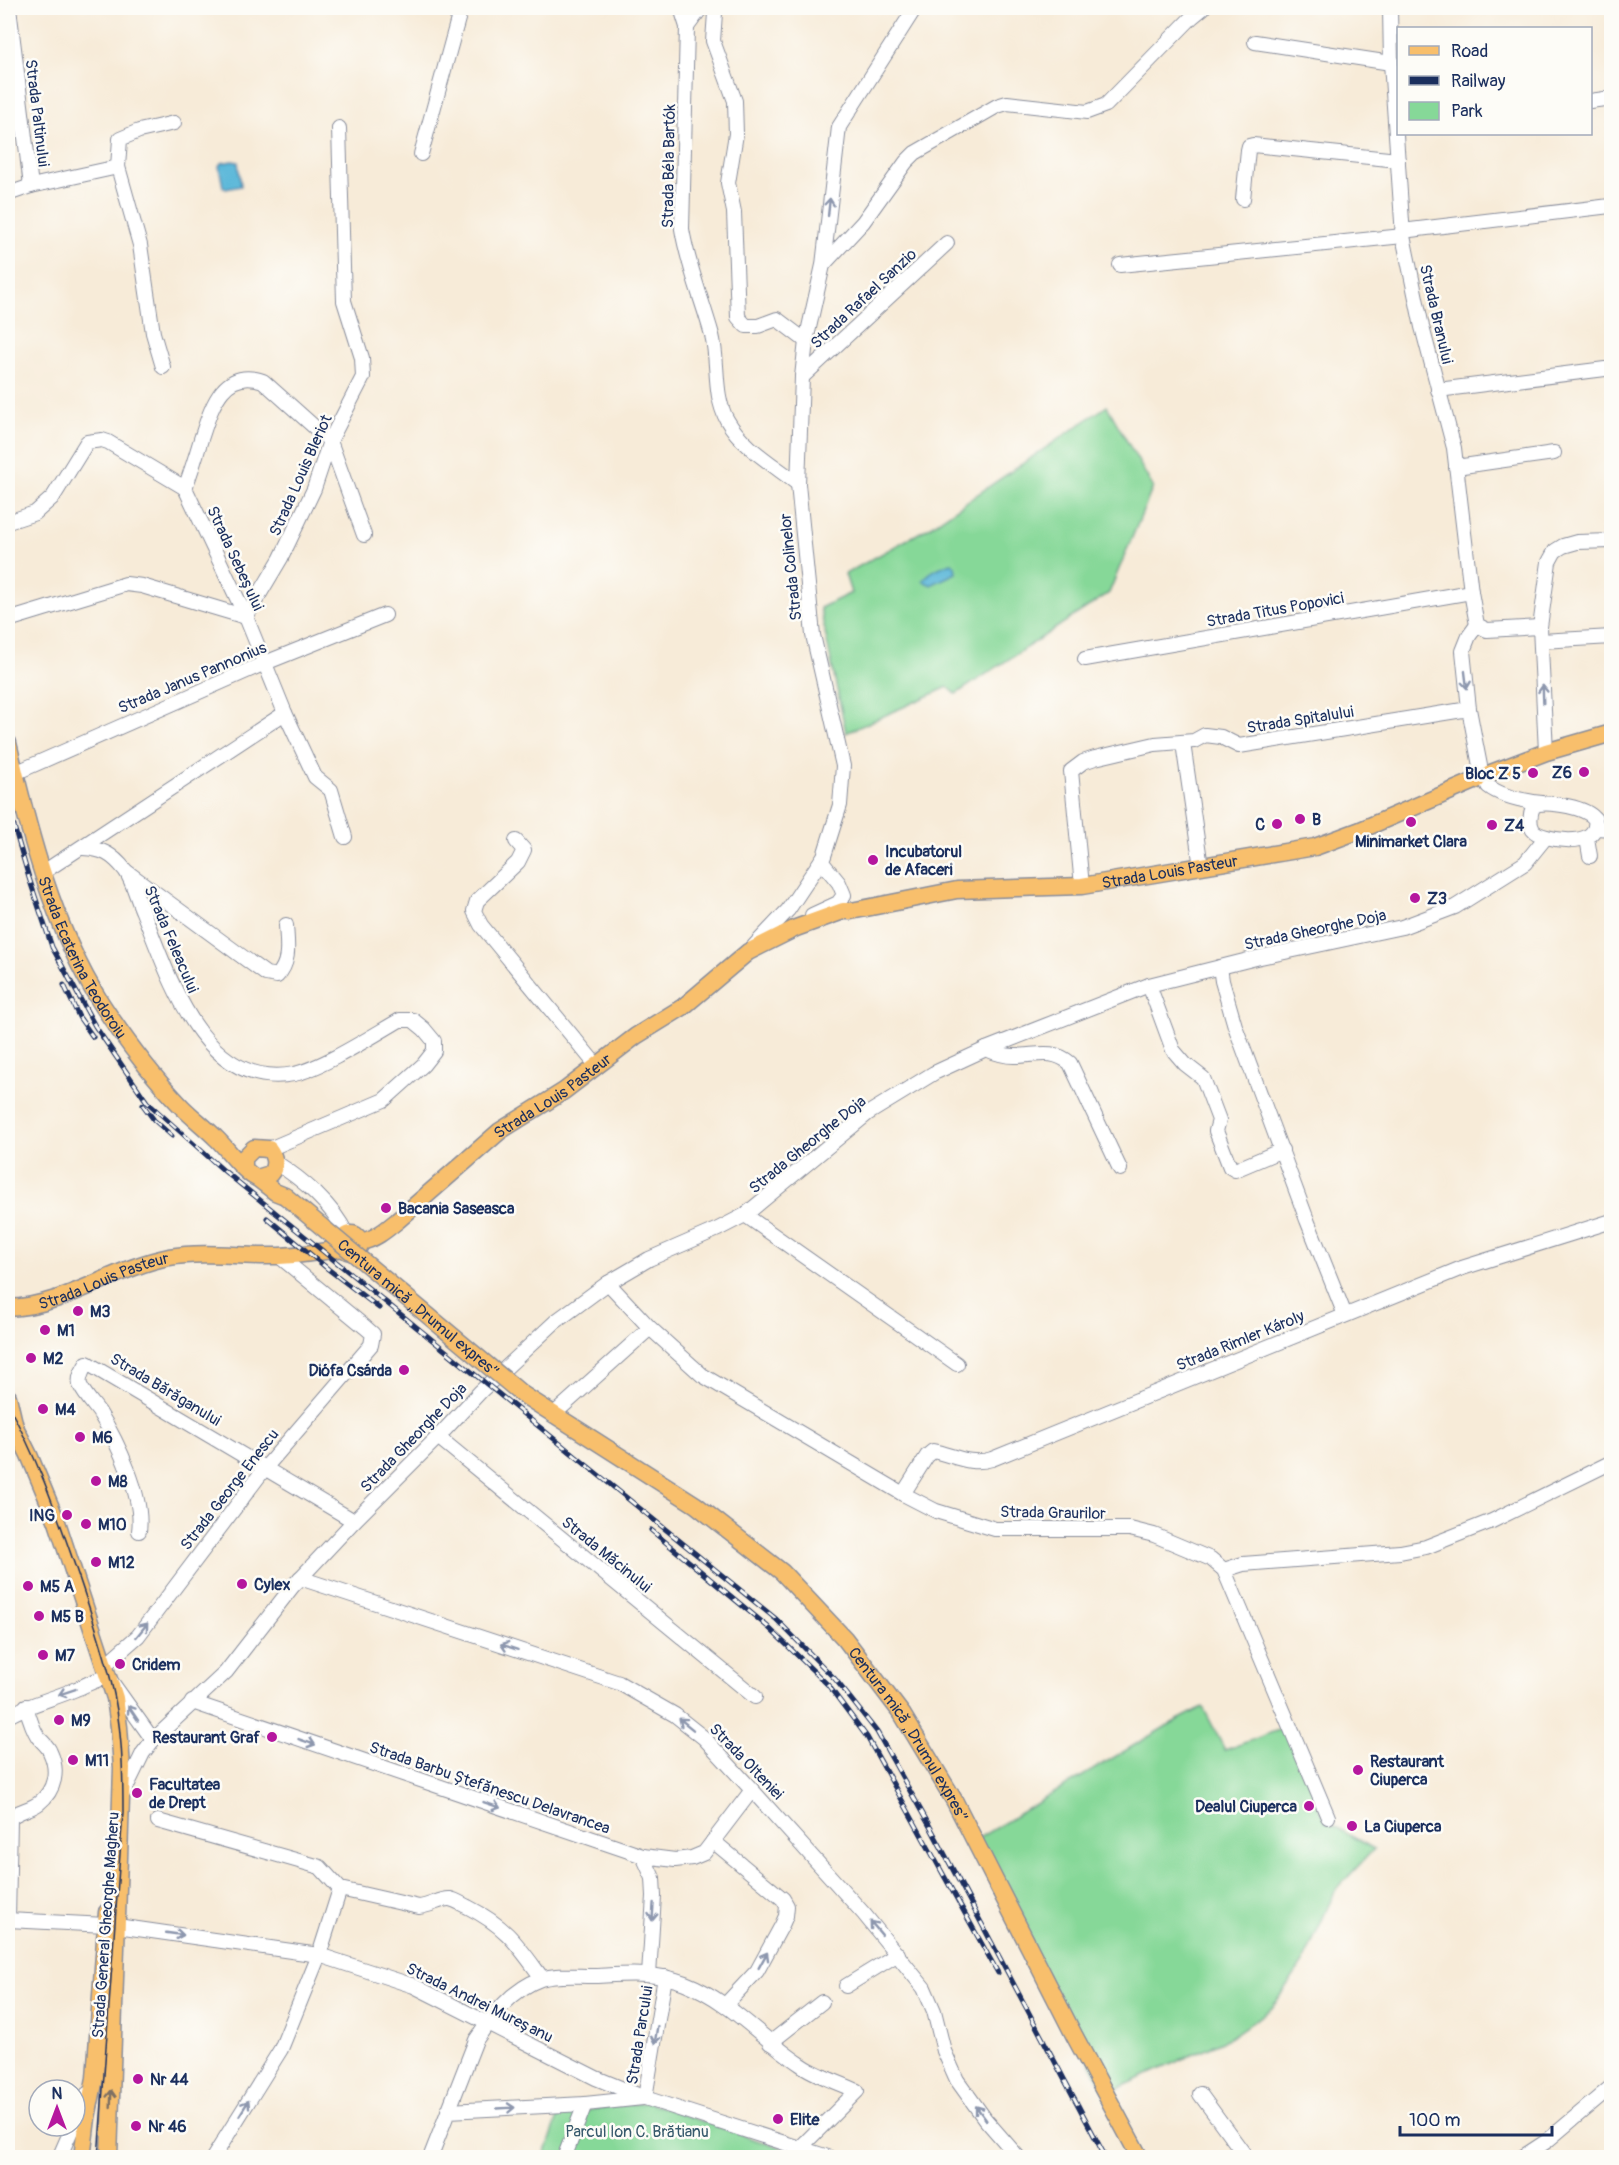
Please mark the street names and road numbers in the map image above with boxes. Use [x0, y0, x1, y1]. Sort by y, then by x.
street label: Strada Paltinului [20, 58, 54, 168]
street label: Strada Béla Bartók [658, 104, 680, 228]
street label: Strada Rafael Sanzio [806, 244, 921, 353]
street label: Strada Branului [1415, 263, 1457, 366]
street label: Strada Louis Bleriot [265, 411, 337, 539]
street label: Strada Sebeșului [202, 503, 268, 614]
street label: Strada Colinelor [775, 512, 807, 621]
street label: Strada Titus Popovici [1205, 588, 1346, 632]
street label: Strada Janus Pannonius [115, 638, 270, 718]
street label: Strada Spitalului [1245, 702, 1355, 738]
street label: Strada Louis Pasteur [1100, 851, 1240, 894]
street label: Strada Ecaterina Teodoroiu [33, 874, 131, 1043]
street label: Strada Feleacului [139, 883, 203, 996]
street label: Strada Gheorghe Doja [1242, 905, 1388, 955]
street label: Strada Louis Pasteur [490, 1049, 616, 1143]
street label: Strada Gheorghe Doja [745, 1091, 870, 1198]
street label: Centura mică „Drumul expres” [333, 1235, 503, 1382]
street label: Strada Louis Pasteur [36, 1248, 171, 1314]
street label: Strada Rimler Károly [1173, 1306, 1307, 1376]
street label: Strada Bărăganului [106, 1349, 225, 1431]
street label: Strada Gheorghe Doja [356, 1379, 471, 1497]
street label: Strada George Enescu [176, 1425, 283, 1554]
street label: Strada Graurilor [1000, 1502, 1106, 1524]
street label: Strada Măcinului [557, 1512, 656, 1597]
street label: Centura mică „Drumul expres” [844, 1643, 972, 1825]
street label: Strada Olteniei [705, 1719, 788, 1804]
street label: Strada Barbu Ștefănescu Delavrancea [367, 1737, 613, 1839]
street label: Strada General Gheorghe Magheru [88, 1811, 124, 2039]
street label: Strada Andrei Mureșanu [403, 1959, 556, 2047]
street label: Strada Parcului [622, 1984, 658, 2086]

